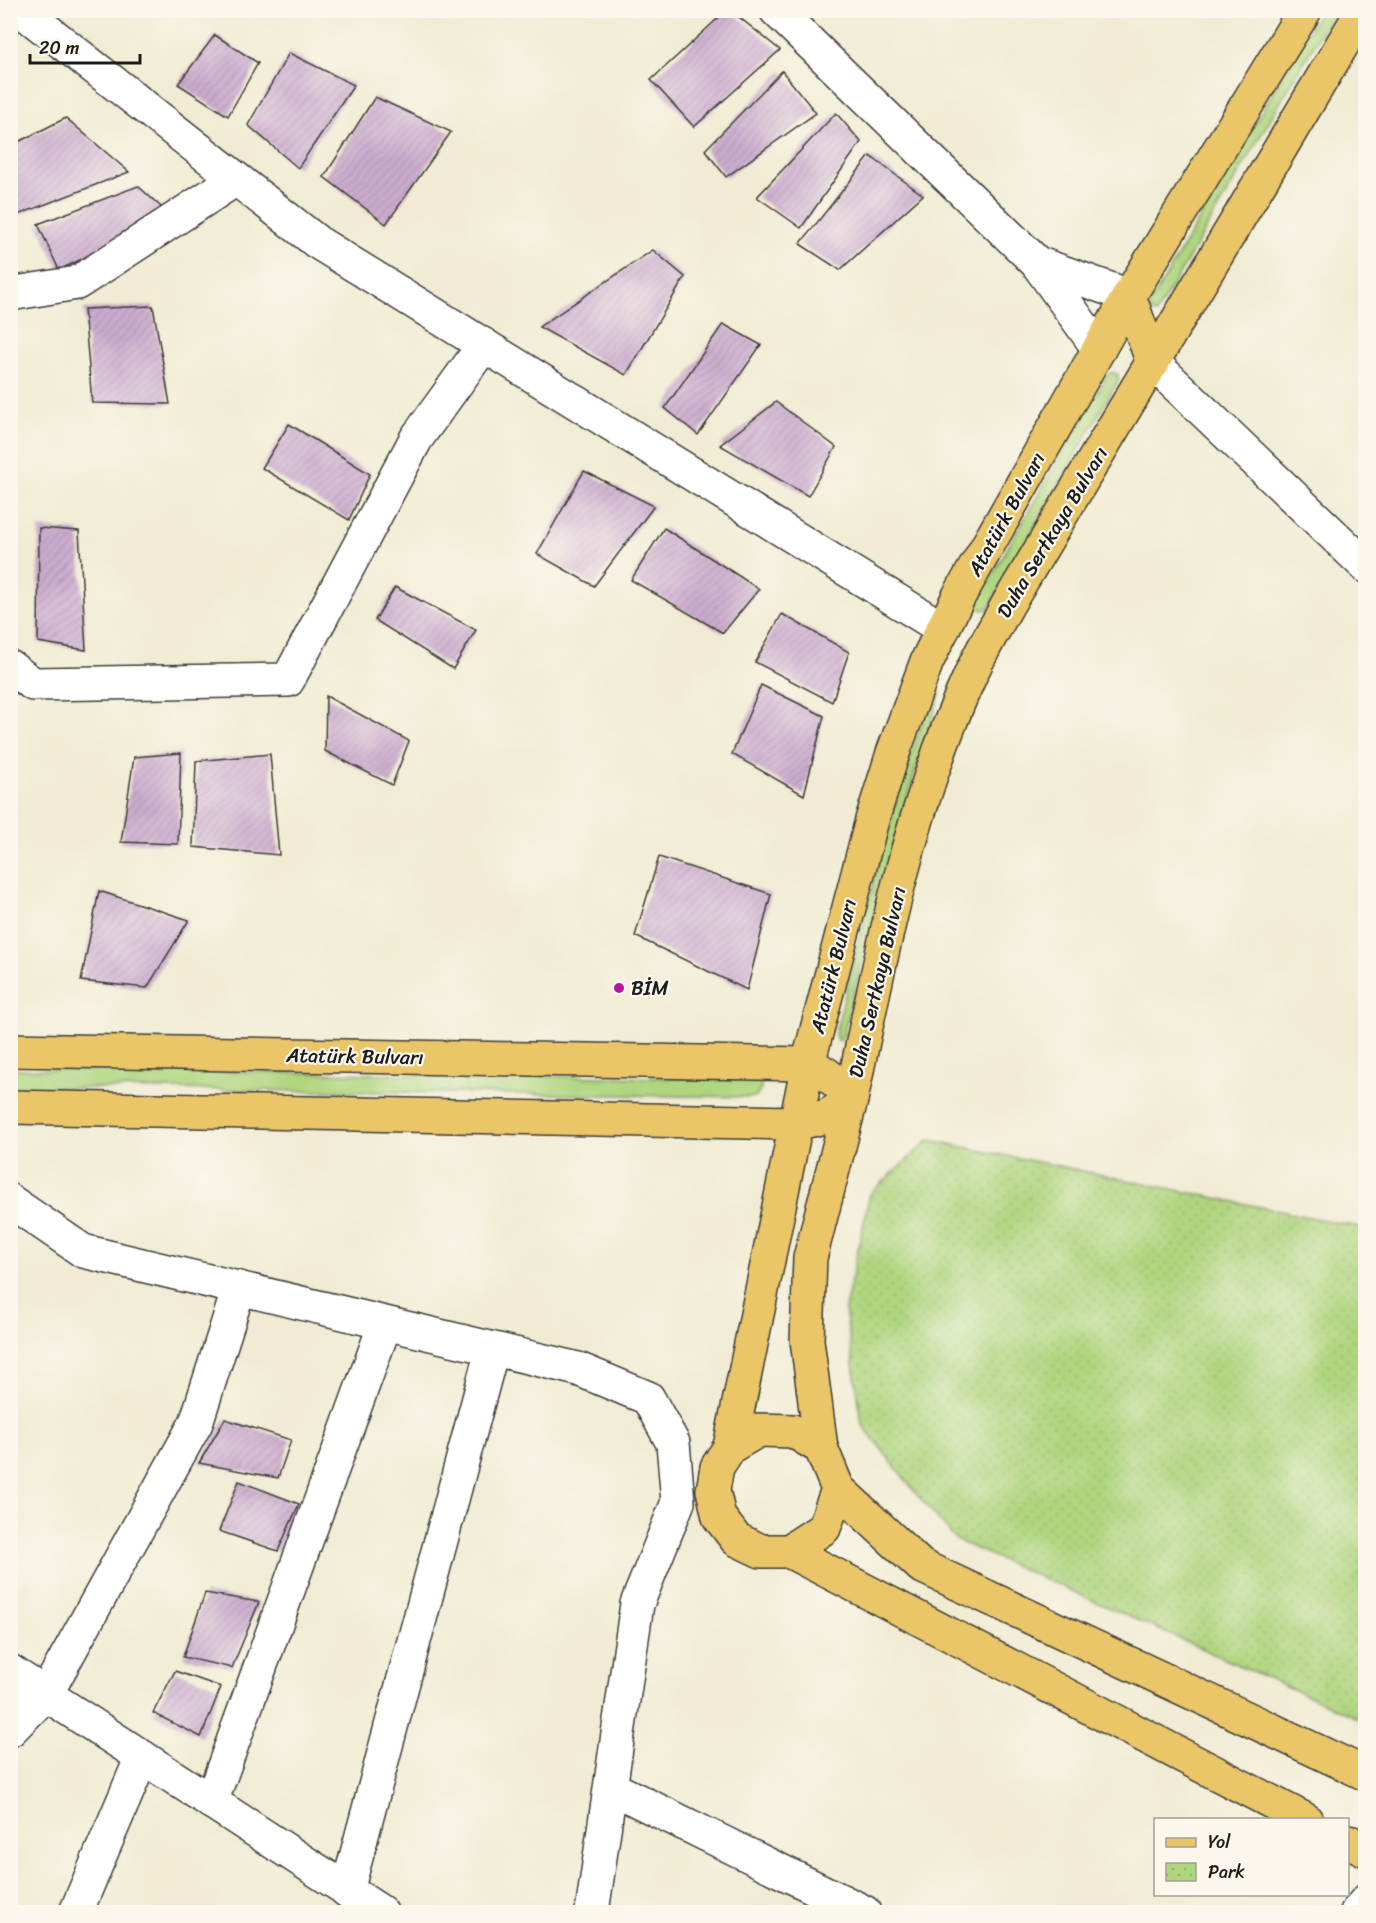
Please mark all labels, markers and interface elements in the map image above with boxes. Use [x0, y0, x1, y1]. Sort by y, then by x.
scale bar [30, 27, 140, 65]
text: 20 m [39, 32, 79, 64]
street label: Duha Sertkaya Bulvarı [987, 440, 1118, 625]
street label: Atatürk Bulvarı [957, 446, 1055, 584]
street label: Duha Sertkaya Bulvarı [838, 883, 916, 1081]
street label: Atatürk Bulvarı [800, 895, 867, 1038]
place label: BİM [631, 971, 669, 1006]
marker: BİM [612, 981, 626, 995]
street label: Atatürk Bulvarı [285, 1038, 424, 1075]
legend [1154, 1818, 1349, 1896]
text: Yol [1208, 1826, 1231, 1858]
text: Park [1208, 1856, 1245, 1888]

